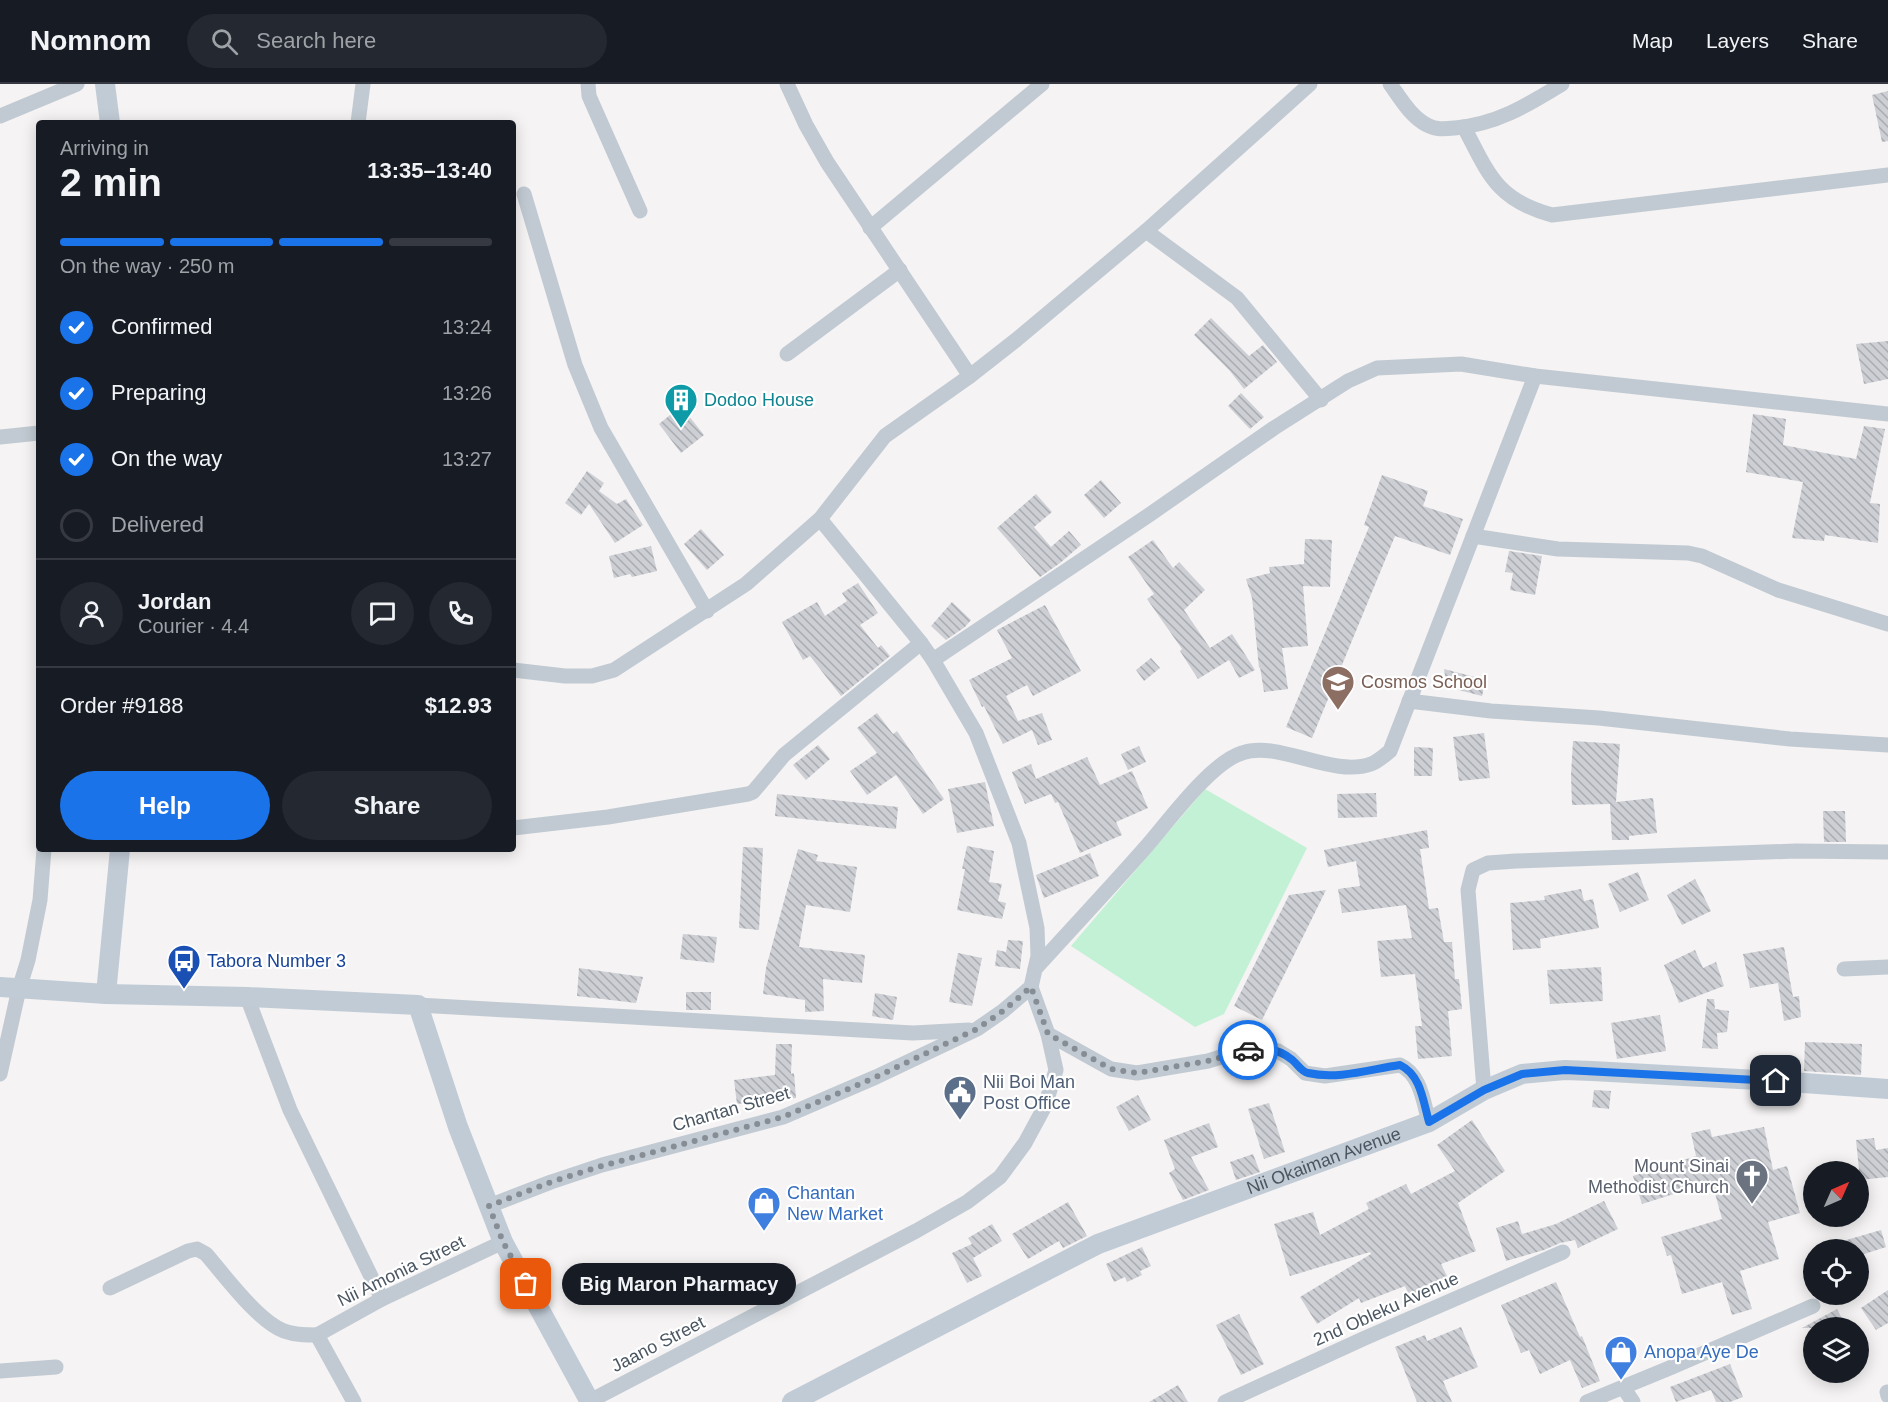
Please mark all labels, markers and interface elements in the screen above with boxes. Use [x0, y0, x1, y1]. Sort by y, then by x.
search box [187, 14, 607, 68]
text: Nomnom [30, 25, 151, 56]
icon: search [208, 25, 241, 58]
text: Search here [256, 28, 376, 53]
text: Map [1632, 29, 1673, 52]
text: Layers [1706, 29, 1769, 52]
text: Share [1802, 29, 1858, 52]
text: Arriving in [60, 137, 149, 159]
text: 13:35–13:40 [367, 158, 492, 183]
text: 2 min [60, 161, 162, 204]
text: On the way · 250 m [60, 255, 235, 277]
icon: check [60, 311, 93, 344]
text: Confirmed [111, 314, 212, 339]
text: 13:24 [442, 316, 492, 338]
icon: check [60, 377, 93, 410]
text: Preparing [111, 380, 206, 405]
text: 13:26 [442, 382, 492, 404]
building icon: Dodoo House [663, 382, 699, 429]
place label: Dodoo House [704, 390, 814, 410]
icon: check [60, 443, 93, 476]
text: On the way [111, 446, 222, 471]
text: 13:27 [442, 448, 492, 470]
text: Delivered [111, 512, 204, 537]
button: person [60, 582, 123, 645]
button: chat [351, 582, 414, 645]
button: phone [429, 582, 492, 645]
text: Jordan [138, 589, 211, 614]
text: Courier · 4.4 [138, 615, 249, 637]
school or university icon: Cosmos School [1320, 664, 1356, 711]
place label: Cosmos School [1361, 672, 1487, 692]
text: Order #9188 [60, 693, 184, 718]
text: $12.93 [425, 693, 492, 718]
button: Help [60, 771, 270, 840]
button: Share [282, 771, 492, 840]
bus stop icon: Tabora Number 3 [166, 943, 202, 990]
place label: Tabora Number 3 [207, 951, 346, 971]
courier [1218, 1020, 1278, 1080]
icon: car [1232, 1034, 1265, 1067]
pin [1750, 1055, 1801, 1106]
icon: home [1759, 1064, 1792, 1097]
place label: Nii Boi Man Post Office [983, 1072, 1075, 1113]
public building icon: Nii Boi Man Post Office [942, 1074, 978, 1121]
street label: Chantan Street [670, 1083, 792, 1135]
street label: Nii Okaiman Avenue [1244, 1123, 1404, 1198]
place label: Mount Sinai Methodist Church [1588, 1156, 1729, 1197]
church icon: Mount Sinai Methodist Church [1734, 1158, 1770, 1205]
north arrow [1803, 1161, 1869, 1227]
map controls [1803, 1161, 1869, 1383]
place label: Chantan New Market [787, 1183, 883, 1224]
shop icon: Chantan New Market [746, 1185, 782, 1232]
street label: Nii Amonia Street [334, 1232, 468, 1310]
button: locate [1803, 1239, 1869, 1305]
pin [500, 1258, 551, 1309]
callout: Big Maron Pharmacy [562, 1263, 796, 1305]
icon: bag [509, 1267, 542, 1300]
street label: 2nd Obleku Avenue [1310, 1268, 1462, 1350]
text: Big Maron Pharmacy [580, 1273, 778, 1295]
street label: Jaano Street [608, 1312, 708, 1376]
button: layers [1803, 1317, 1869, 1383]
shop icon: Anopa Aye De [1603, 1334, 1639, 1381]
place label: Anopa Aye De [1644, 1342, 1759, 1362]

